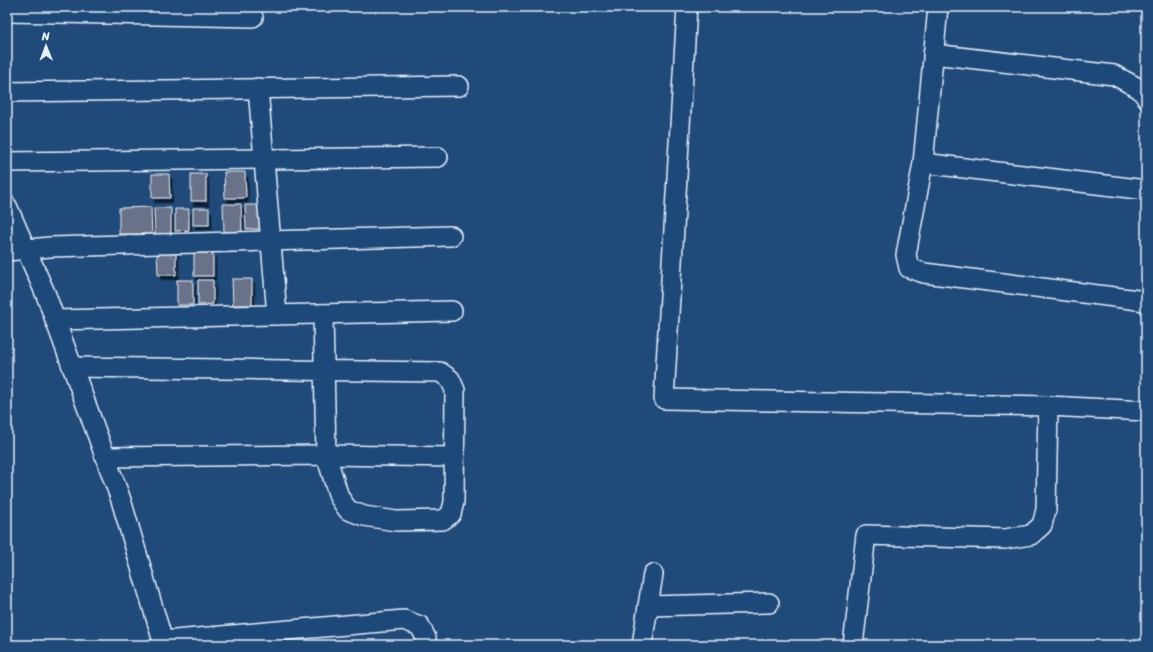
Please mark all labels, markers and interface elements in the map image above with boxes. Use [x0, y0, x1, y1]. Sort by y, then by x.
north arrow [26, 26, 66, 66]
text: N [41, 27, 50, 46]

